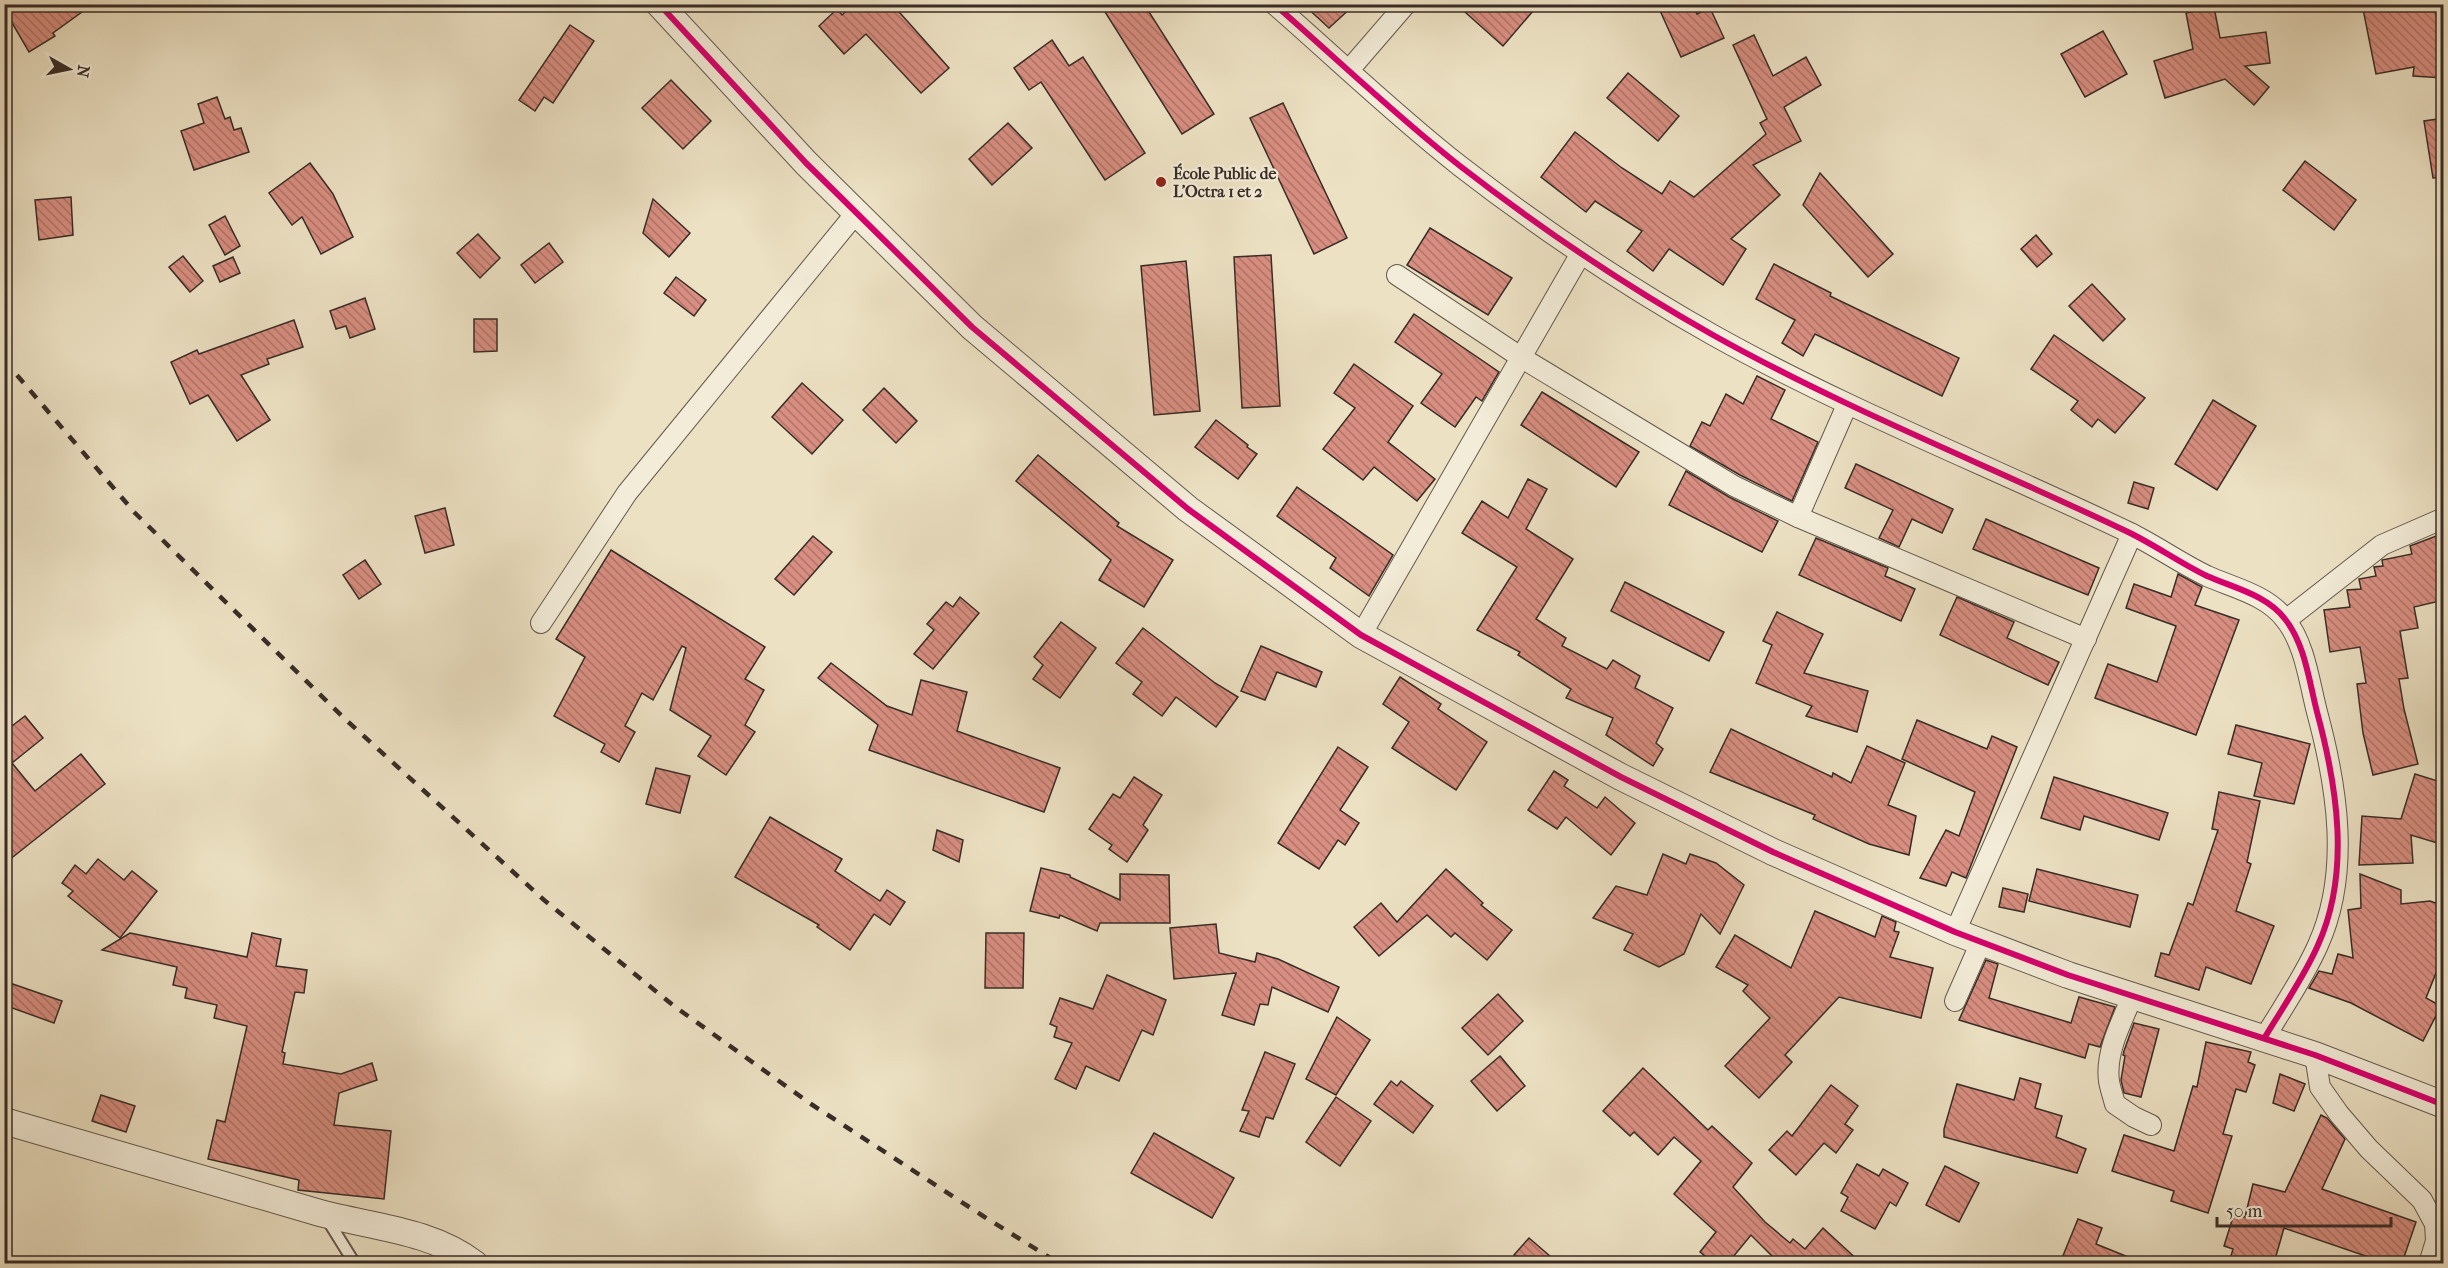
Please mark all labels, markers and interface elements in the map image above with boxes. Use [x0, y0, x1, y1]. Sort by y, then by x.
north arrow [39, 39, 99, 99]
text: N [73, 64, 94, 80]
place label: École Public de L'Octra 1 et 2 [1173, 163, 1277, 201]
marker: École Public de L'Octra 1 et 2 [1154, 175, 1168, 189]
scale bar [2217, 1190, 2391, 1228]
text: 50 m [2226, 1201, 2263, 1222]

